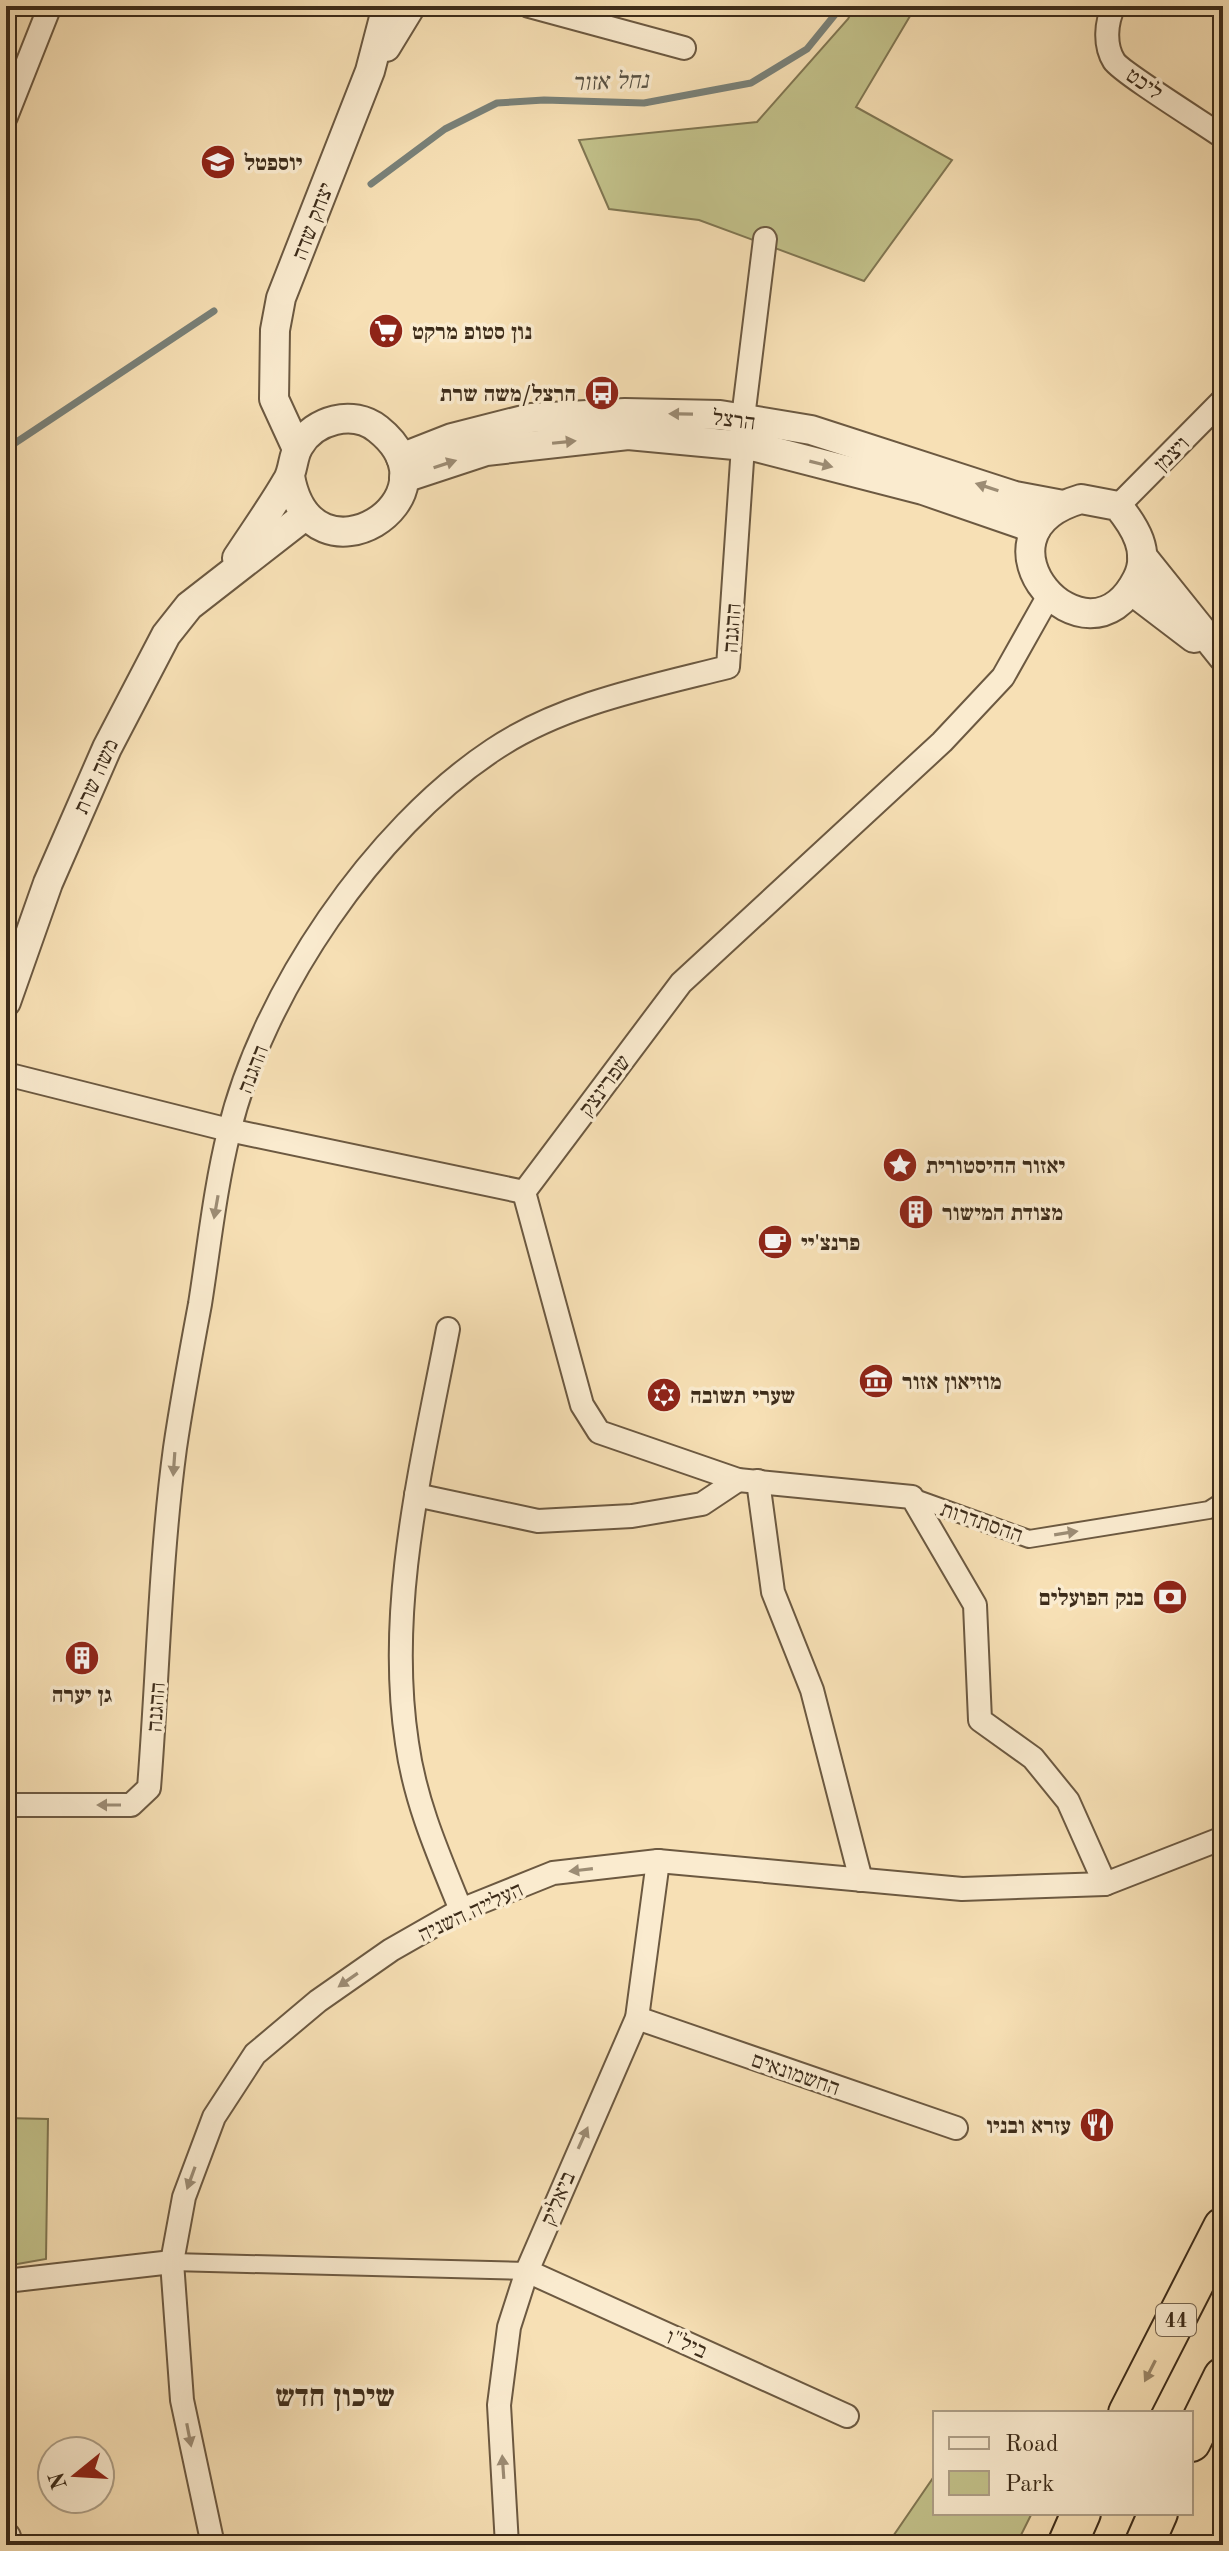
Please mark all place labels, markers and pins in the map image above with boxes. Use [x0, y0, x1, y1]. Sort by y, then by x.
school or university icon: יוספטל [199, 143, 237, 181]
place label: יוספטל [244, 152, 303, 175]
supermarket icon: נון סטופ מרקט [367, 312, 405, 350]
place label: נון סטופ מרקט [412, 322, 532, 344]
bus stop icon: הרצל/משה שרת [583, 374, 621, 412]
place label: הרצל/משה שרת [440, 383, 576, 406]
place icon: יאזור ההיסטורית [881, 1146, 919, 1184]
place label: יאזור ההיסטורית [926, 1156, 1066, 1178]
building icon: מצודת המישור [897, 1193, 935, 1231]
place label: מצודת המישור [942, 1203, 1063, 1225]
cafe icon: פרנצ'יי [756, 1223, 794, 1261]
place label: פרנצ'יי [801, 1233, 860, 1255]
museum icon: מוזיאון אזור [857, 1362, 895, 1400]
place label: מוזיאון אזור [902, 1372, 1002, 1394]
synagogue icon: שערי תשובה [645, 1376, 683, 1414]
place label: שערי תשובה [690, 1386, 795, 1408]
bank icon: בנק הפועלים [1151, 1578, 1189, 1616]
place label: בנק הפועלים [1039, 1587, 1144, 1610]
building icon: גן יערה [63, 1639, 101, 1677]
place label: גן יערה [52, 1685, 112, 1707]
restaurant icon: עזרא ובניו [1078, 2106, 1116, 2144]
place label: עזרא ובניו [986, 2116, 1071, 2138]

